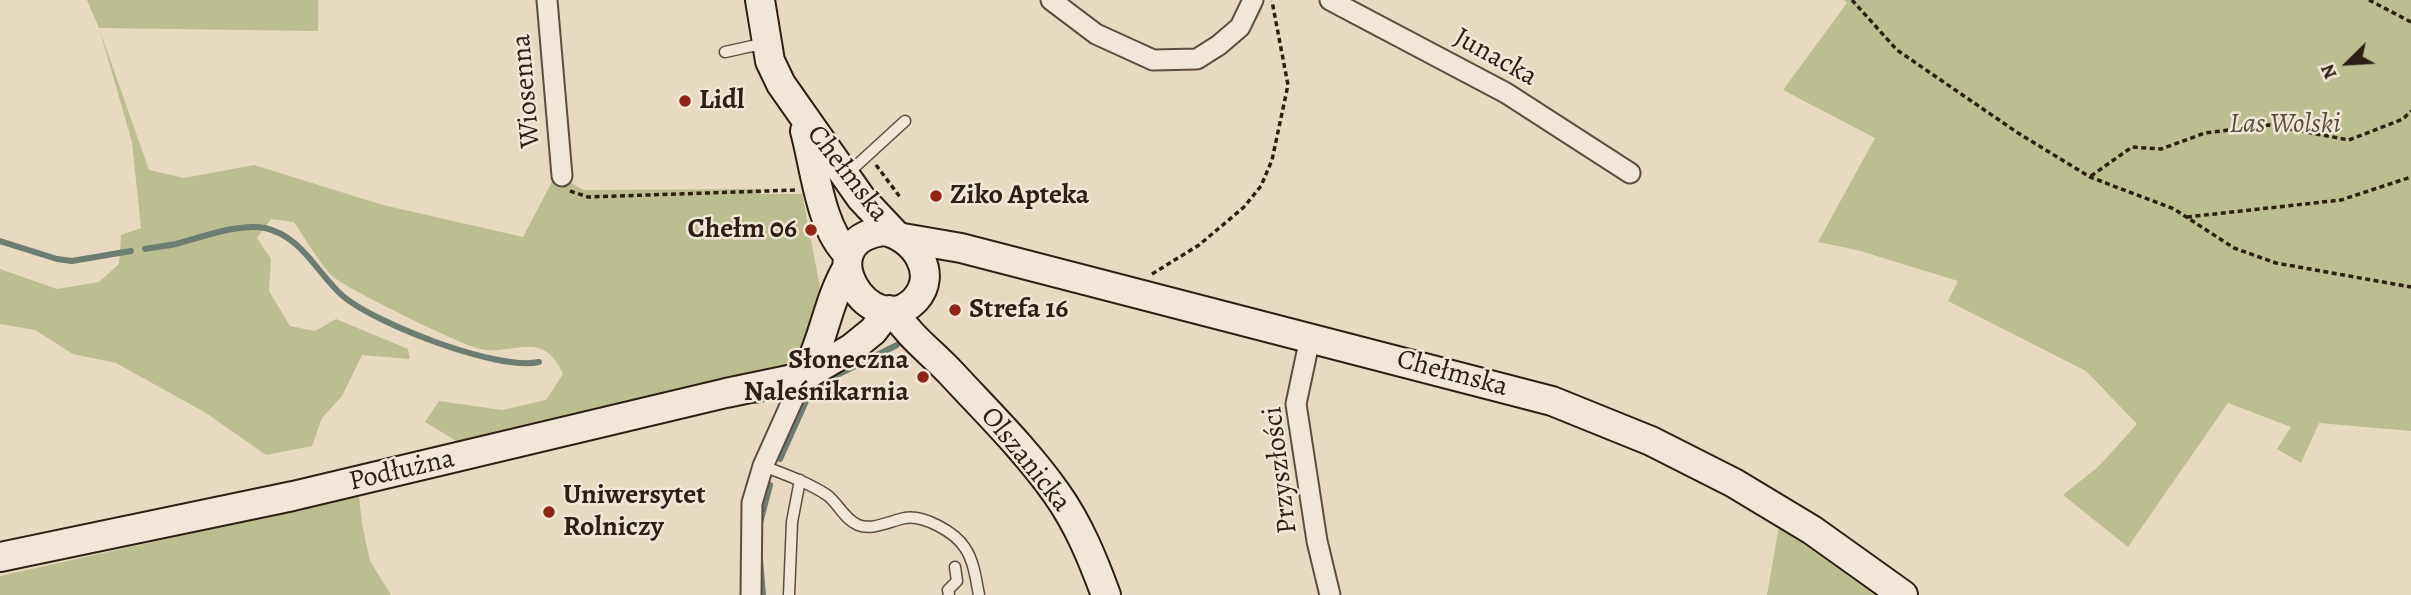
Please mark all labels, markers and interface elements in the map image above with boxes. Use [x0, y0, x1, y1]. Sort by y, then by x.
street label: Junacka [1447, 21, 1543, 95]
north arrow [2313, 28, 2383, 98]
street label: Wiosenna [505, 33, 549, 149]
text: N [2314, 60, 2344, 83]
place label: Lidl [699, 84, 744, 118]
marker: Lidl [677, 93, 693, 109]
park label: Las Wolski [2229, 108, 2341, 142]
street label: Chełmska [799, 119, 895, 229]
place label: Ziko Apteka [950, 179, 1089, 213]
marker: Ziko Apteka [928, 188, 944, 204]
place label: Chełm 06 [688, 213, 797, 247]
marker: Chełm 06 [803, 222, 819, 238]
place label: Strefa 16 [969, 293, 1068, 327]
marker: Strefa 16 [947, 302, 963, 318]
street label: Chełmska [1393, 343, 1511, 405]
place label: Słoneczna Naleśnikarnia [743, 344, 909, 410]
marker: Słoneczna Naleśnikarnia [915, 369, 931, 385]
street label: Olszanicka [973, 401, 1077, 519]
street label: Przyszłości [1257, 404, 1305, 536]
street label: Podłużna [346, 443, 458, 499]
place label: Uniwersytet Rolniczy [563, 479, 706, 545]
marker: Uniwersytet Rolniczy [541, 504, 557, 520]

